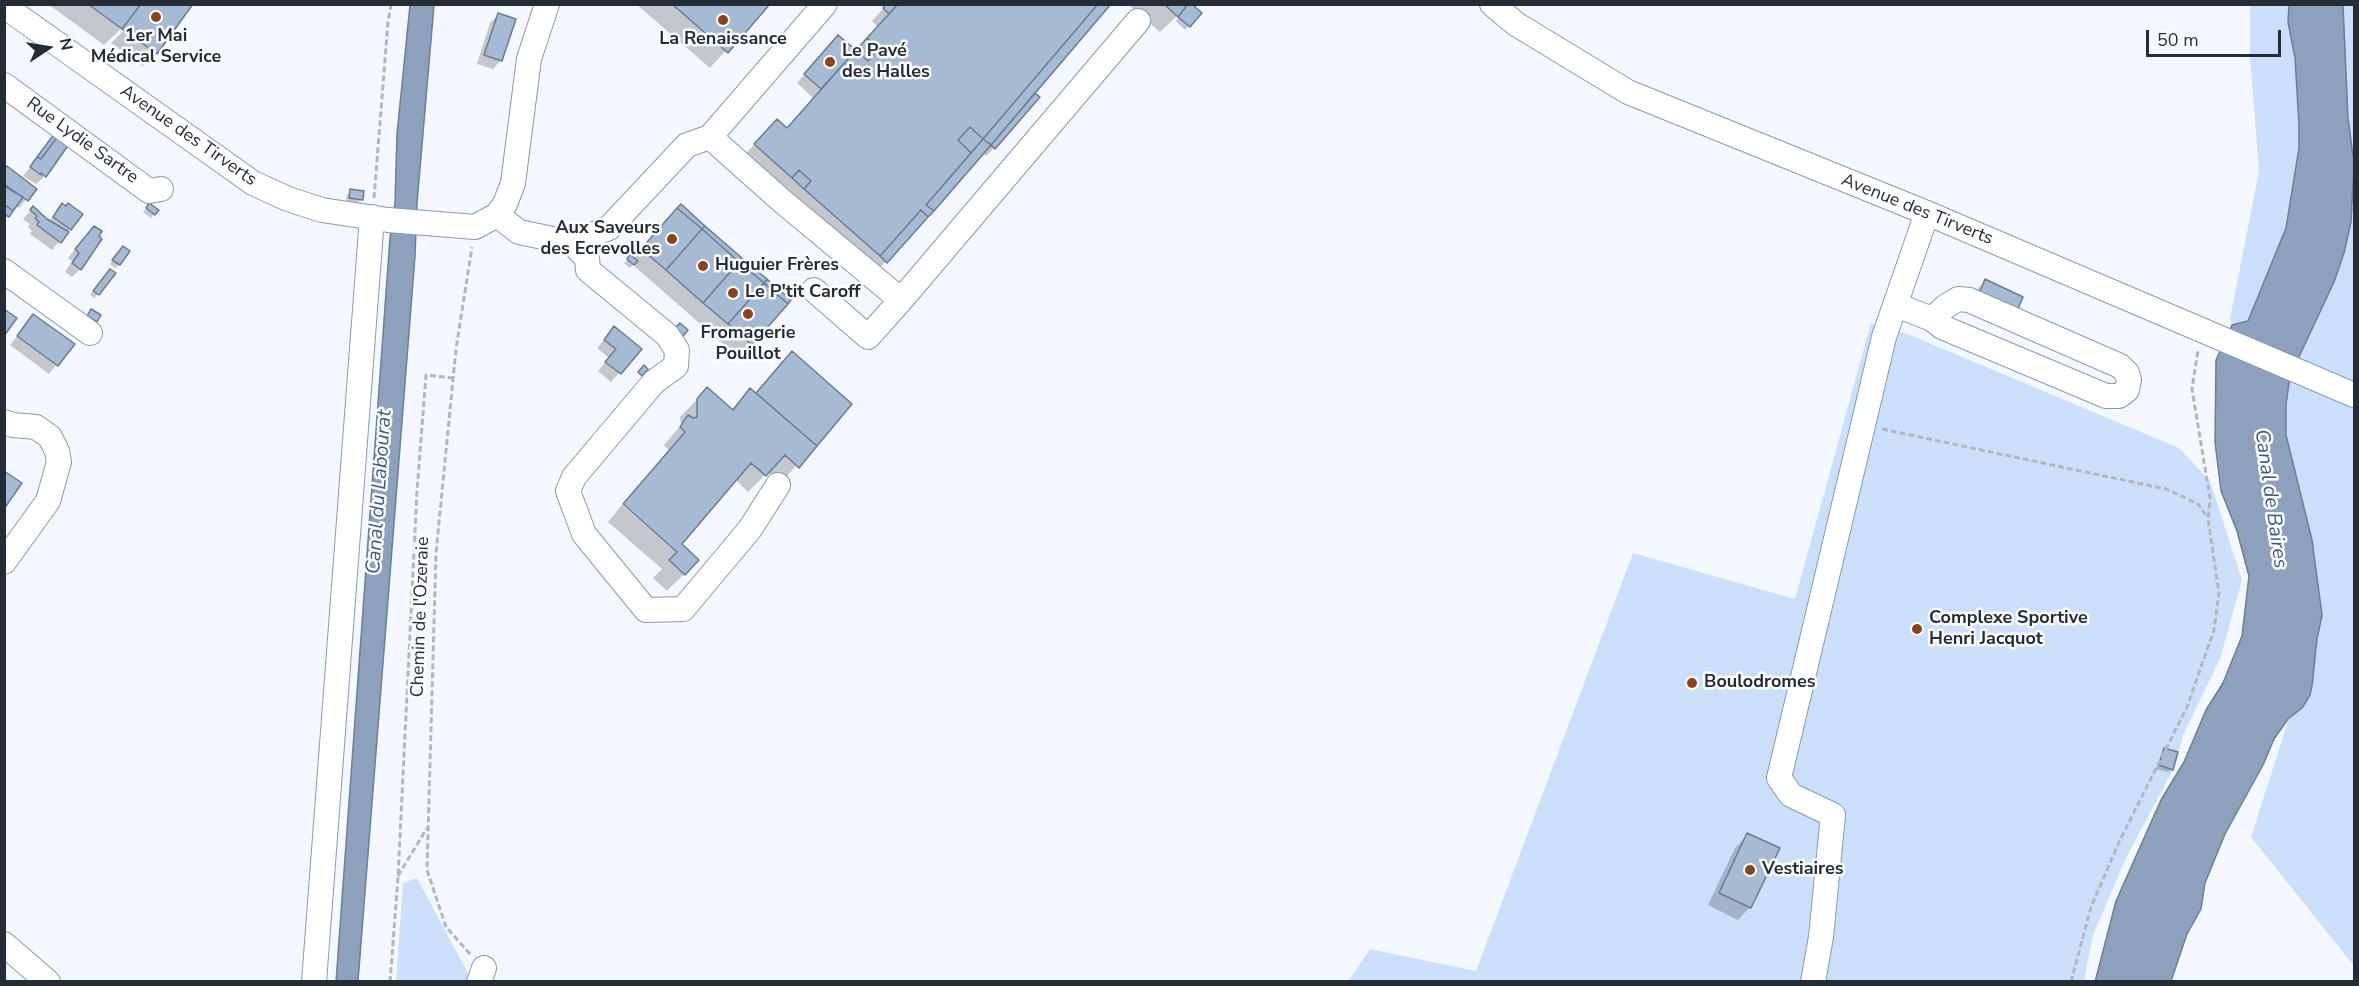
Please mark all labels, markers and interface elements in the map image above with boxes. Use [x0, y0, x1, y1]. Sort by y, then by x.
marker: 1er Mai Médical Service [149, 10, 163, 24]
marker: La Renaissance [716, 13, 730, 27]
north arrow [18, 18, 78, 78]
scale bar [2149, 18, 2284, 56]
place label: 1er Mai Médical Service [91, 26, 221, 68]
text: 50 m [2157, 28, 2199, 52]
place label: La Renaissance [659, 29, 787, 51]
text: N [54, 36, 78, 52]
place label: Le Pavé des Halles [842, 41, 930, 84]
marker: Le Pavé des Halles [823, 55, 837, 69]
street label: Avenue des Tirverts [116, 81, 260, 191]
street label: Rue Lydie Sartre [22, 93, 142, 189]
street label: Avenue des Tirverts [1838, 170, 1996, 250]
place label: Aux Saveurs des Ecrevolles [540, 218, 660, 260]
marker: Aux Saveurs des Ecrevolles [665, 232, 679, 246]
place label: Huguier Frères [715, 255, 839, 277]
marker: Huguier Frères [696, 259, 710, 273]
place label: Le P'tit Caroff [745, 282, 861, 304]
marker: Le P'tit Caroff [726, 286, 740, 300]
marker: Fromagerie Pouillot [741, 307, 755, 321]
place label: Fromagerie Pouillot [701, 323, 795, 366]
water label: Canal du Labourat [362, 409, 398, 575]
water label: Canal de Baires [2248, 428, 2292, 570]
street label: Chemin de l'Ozeraie [407, 536, 435, 698]
place label: Complexe Sportive Henri Jacquot [1929, 608, 2088, 650]
marker: Complexe Sportive Henri Jacquot [1910, 622, 1924, 636]
place label: Boulodromes [1704, 672, 1816, 694]
marker: Boulodromes [1685, 676, 1699, 690]
place label: Vestiaires [1762, 859, 1844, 881]
marker: Vestiaires [1743, 863, 1757, 877]

